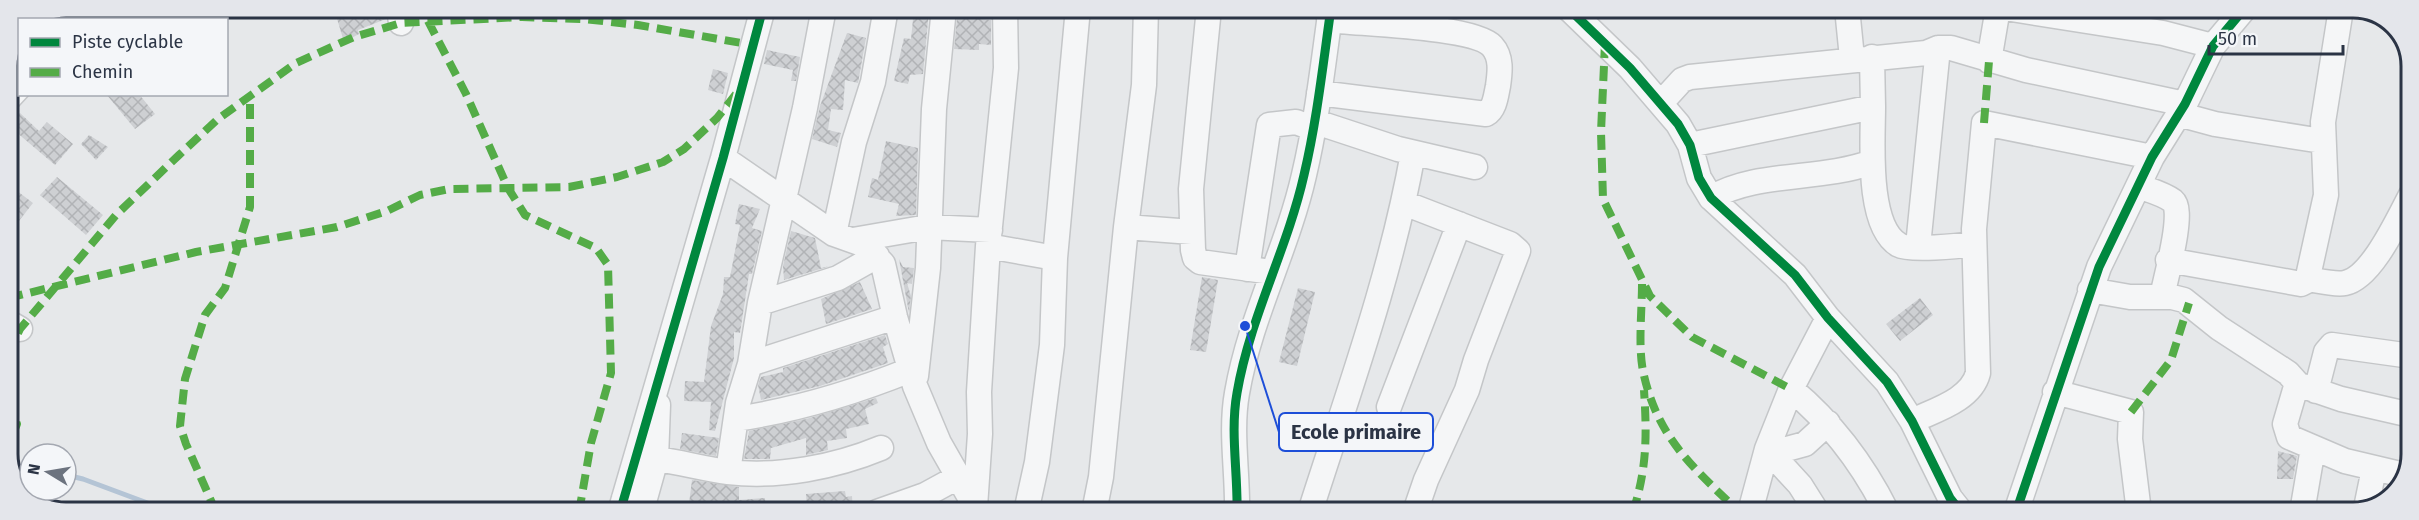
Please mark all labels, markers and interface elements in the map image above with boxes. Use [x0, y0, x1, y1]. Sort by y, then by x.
legend [18, 18, 228, 96]
scale bar [2209, 18, 2342, 56]
text: 50 m [2218, 28, 2257, 50]
text: Piste cyclable [72, 31, 183, 53]
text: Chemin [72, 61, 133, 83]
callout: Ecole primaire [1279, 413, 1433, 451]
text: Ecole primaire [1291, 420, 1421, 444]
north arrow [18, 442, 78, 502]
text: N [23, 462, 44, 476]

